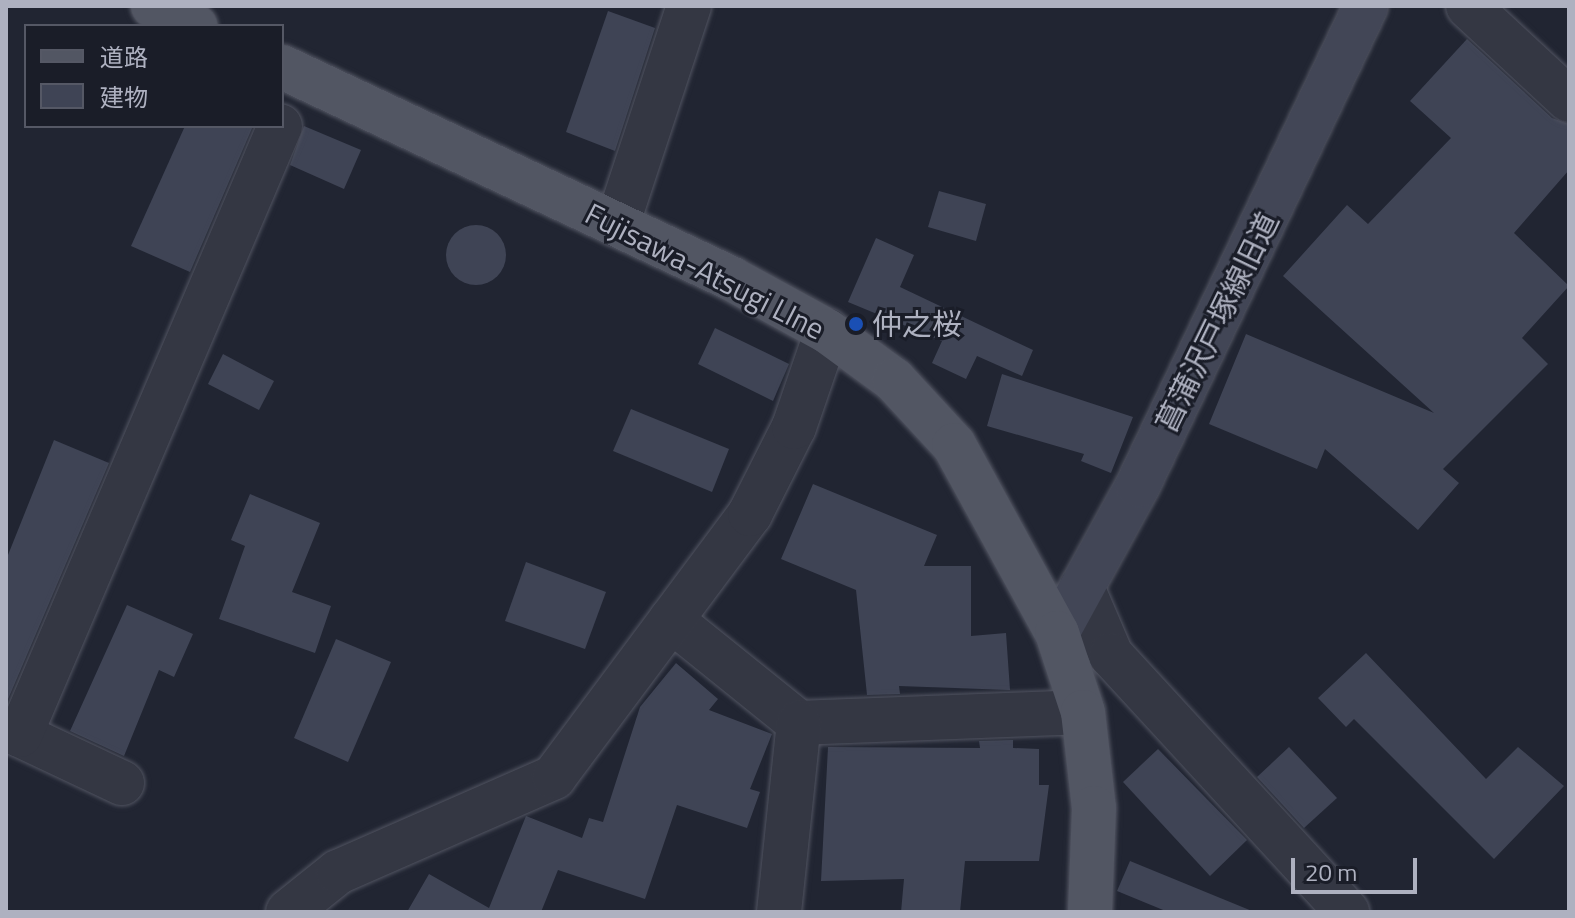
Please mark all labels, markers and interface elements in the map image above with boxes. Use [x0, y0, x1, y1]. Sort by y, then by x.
legend [24, 24, 284, 128]
text: 道路 [100, 39, 148, 75]
text: 建物 [100, 79, 148, 115]
street label: Fujisawa-Atsugi LIne [580, 195, 830, 347]
street label: 菖蒲沢戸塚線旧道 [1148, 206, 1286, 438]
place label: 仲之桜 [872, 306, 962, 342]
marker: 仲之桜 [847, 315, 865, 333]
scale bar [1295, 842, 1421, 892]
text: 20 m [1305, 854, 1357, 890]

